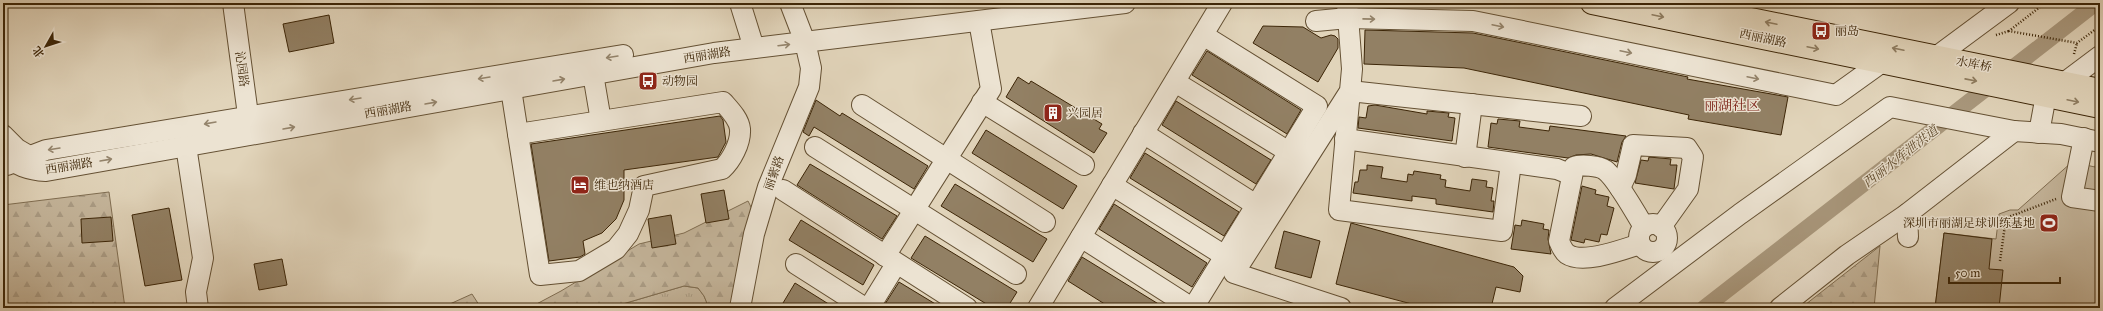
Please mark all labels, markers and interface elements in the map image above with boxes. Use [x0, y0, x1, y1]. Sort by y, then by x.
one-way arrow [1651, 13, 1664, 21]
one-way arrow [1362, 15, 1375, 23]
one-way arrow [1765, 19, 1778, 27]
bus stop icon: 丽岛 [1810, 20, 1832, 42]
one-way arrow [1491, 22, 1504, 30]
place label: 丽岛 [1835, 24, 1859, 38]
north arrow [26, 26, 66, 66]
street label: 西丽湖路 [1738, 26, 1788, 50]
one-way arrow [777, 41, 790, 48]
text: 北 [30, 44, 47, 60]
street label: 西丽湖路 [682, 44, 732, 66]
one-way arrow [1806, 44, 1819, 52]
one-way arrow [1892, 45, 1905, 53]
one-way arrow [1619, 49, 1632, 57]
street label: 沁园路 [233, 50, 251, 88]
one-way arrow [606, 53, 619, 61]
street label: 水库桥 [1955, 54, 1993, 74]
bus stop icon: 动物园 [637, 70, 659, 92]
one-way arrow [478, 74, 491, 82]
place label: 动物园 [662, 74, 698, 88]
one-way arrow [1746, 75, 1759, 83]
one-way arrow [552, 76, 565, 84]
one-way arrow [1964, 77, 1977, 85]
one-way arrow [349, 95, 362, 103]
district label: 丽湖社区 [1704, 97, 1760, 114]
one-way arrow [2067, 97, 2080, 105]
street label: 西丽湖路 [363, 99, 413, 121]
one-way arrow [424, 99, 437, 107]
building icon: 兴园居 [1042, 102, 1064, 124]
place label: 兴园居 [1067, 106, 1103, 120]
one-way arrow [204, 119, 217, 127]
water label: 西丽水库泄洪道 [1860, 121, 1943, 191]
one-way arrow [282, 124, 295, 132]
one-way arrow [48, 145, 61, 153]
street label: 丽紫路 [761, 154, 787, 192]
street label: 西丽湖路 [44, 155, 94, 177]
one-way arrow [100, 156, 113, 164]
hotel icon: 维也纳酒店 [569, 174, 591, 196]
place label: 维也纳酒店 [594, 178, 654, 192]
sports icon: 深圳市丽湖足球训练基地 [2038, 212, 2060, 234]
place label: 深圳市丽湖足球训练基地 [1903, 216, 2035, 230]
scale bar [1949, 259, 2060, 285]
text: 50 m [1955, 266, 1980, 280]

